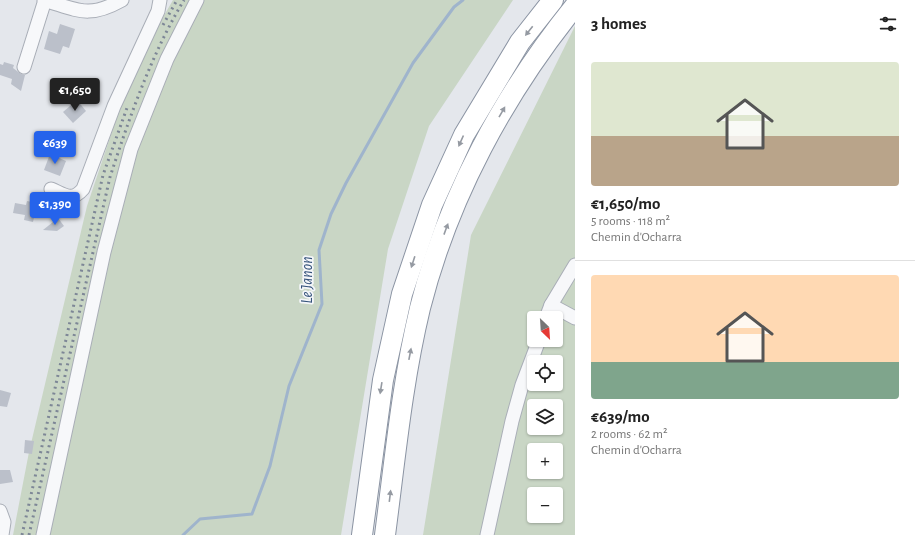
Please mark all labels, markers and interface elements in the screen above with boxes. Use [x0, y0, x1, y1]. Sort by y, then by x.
icon: filters [877, 13, 899, 35]
text: 3 homes [591, 15, 647, 32]
one-way arrow [524, 25, 533, 36]
pin: €1,650 [42, 78, 108, 112]
text: €1,650 [59, 84, 91, 97]
icon: home [709, 88, 781, 160]
one-way arrow [498, 106, 505, 118]
pin: €639 [31, 131, 79, 165]
one-way arrow [458, 136, 464, 147]
text: €639 [43, 137, 67, 150]
pin: €1,390 [22, 192, 88, 226]
text: €1,650/mo [591, 195, 660, 212]
text: €1,390 [39, 198, 71, 211]
text: 5 rooms · 118 m² [591, 215, 670, 228]
one-way arrow [443, 223, 449, 235]
text: Chemin d'Ocharra [591, 231, 682, 244]
water label: Le Janon [299, 256, 315, 304]
one-way arrow [410, 256, 416, 268]
icon: home [709, 301, 781, 373]
north arrow [527, 311, 563, 347]
map controls [527, 311, 563, 523]
one-way arrow [408, 348, 414, 360]
button: locate [527, 355, 563, 391]
one-way arrow [378, 382, 384, 394]
button: layers [527, 399, 563, 435]
text: €639/mo [591, 408, 650, 425]
text: 2 rooms · 62 m² [591, 428, 667, 441]
button: + [527, 443, 563, 479]
text: Chemin d'Ocharra [591, 444, 682, 457]
button: − [527, 487, 563, 523]
one-way arrow [387, 490, 393, 502]

